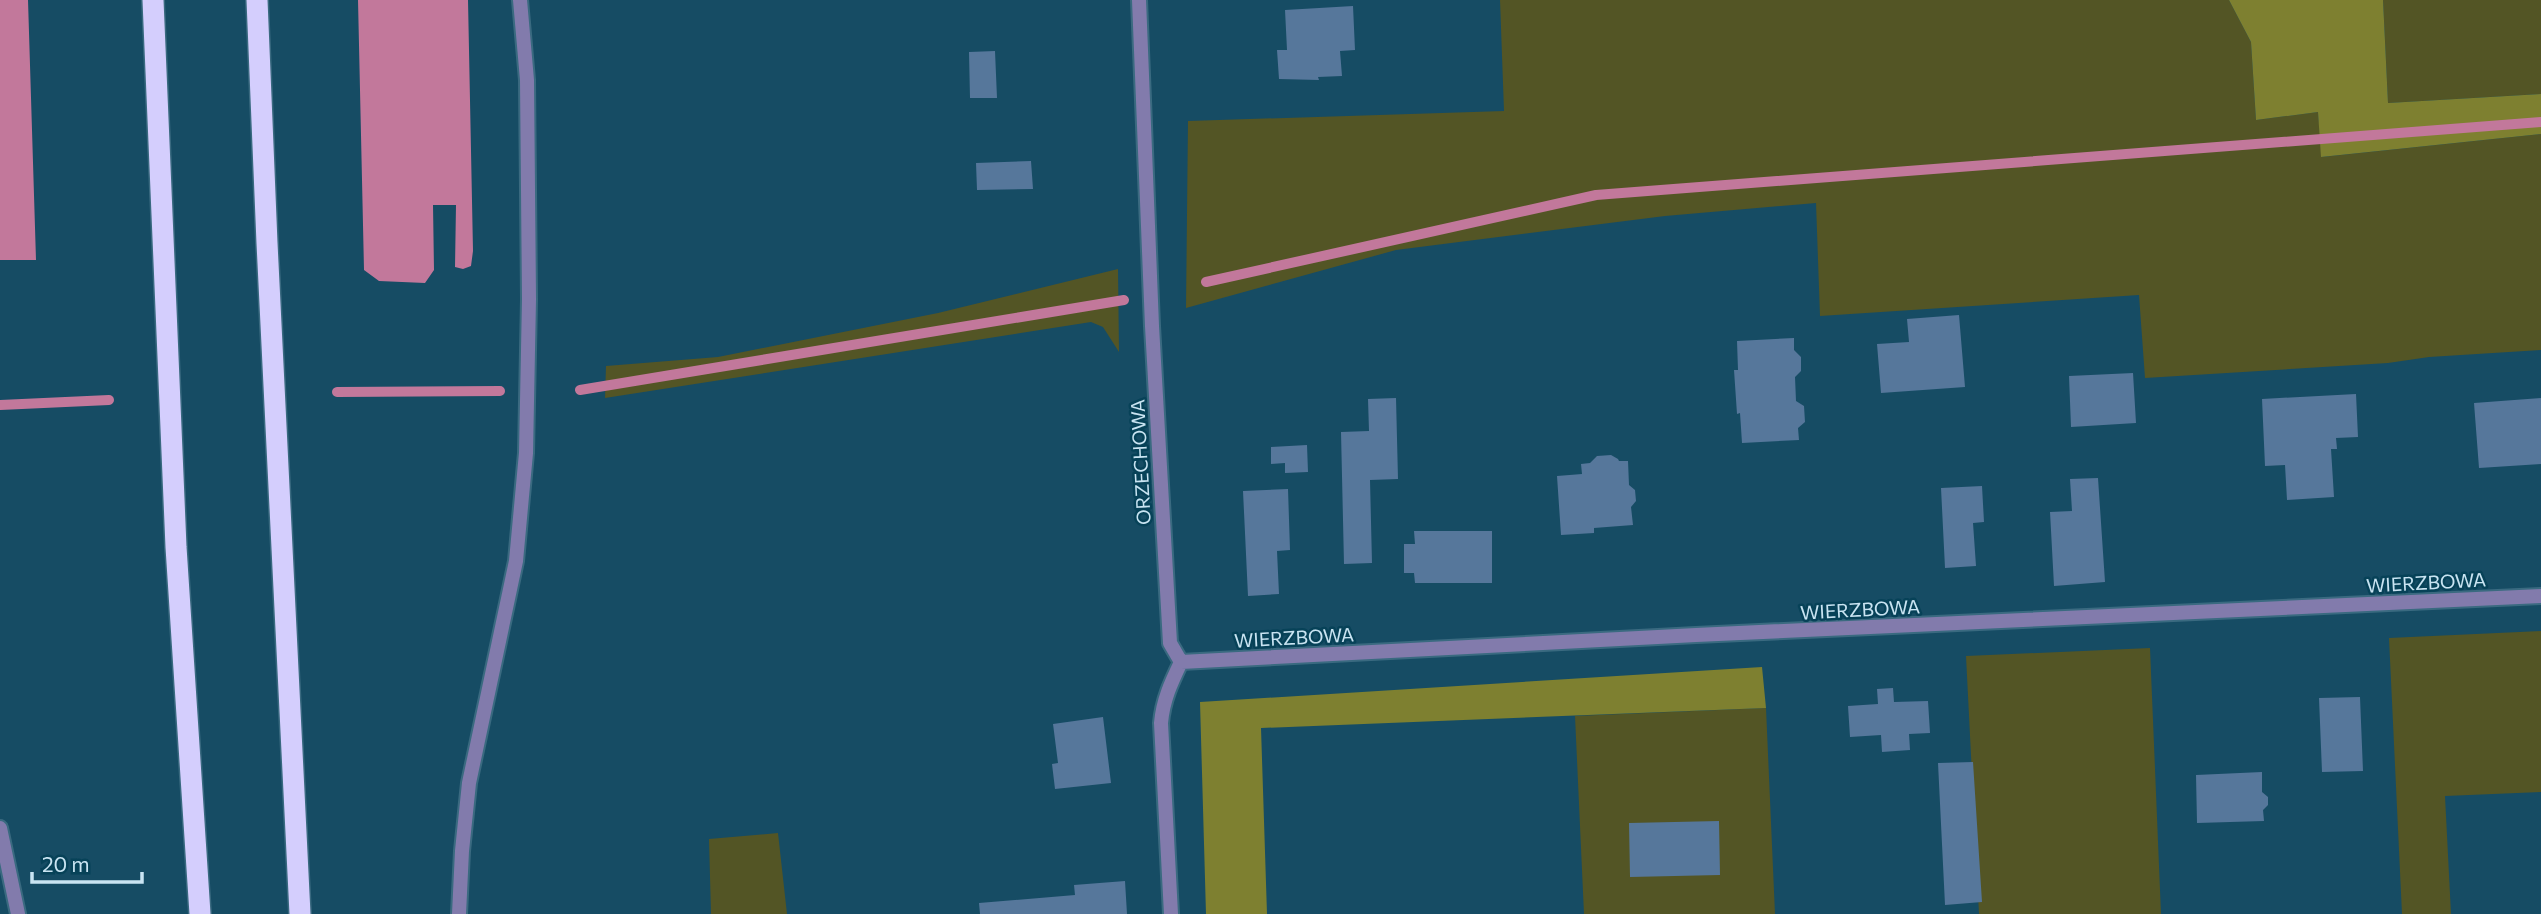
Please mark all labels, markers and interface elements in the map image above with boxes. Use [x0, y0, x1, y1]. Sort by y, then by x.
street label: ORZECHOWA [1125, 399, 1155, 525]
street label: WIERZBOWA [2366, 567, 2486, 597]
street label: WIERZBOWA [1800, 594, 1920, 624]
street label: WIERZBOWA [1234, 622, 1354, 652]
scale bar [32, 841, 142, 885]
text: 20 m [42, 851, 90, 876]

